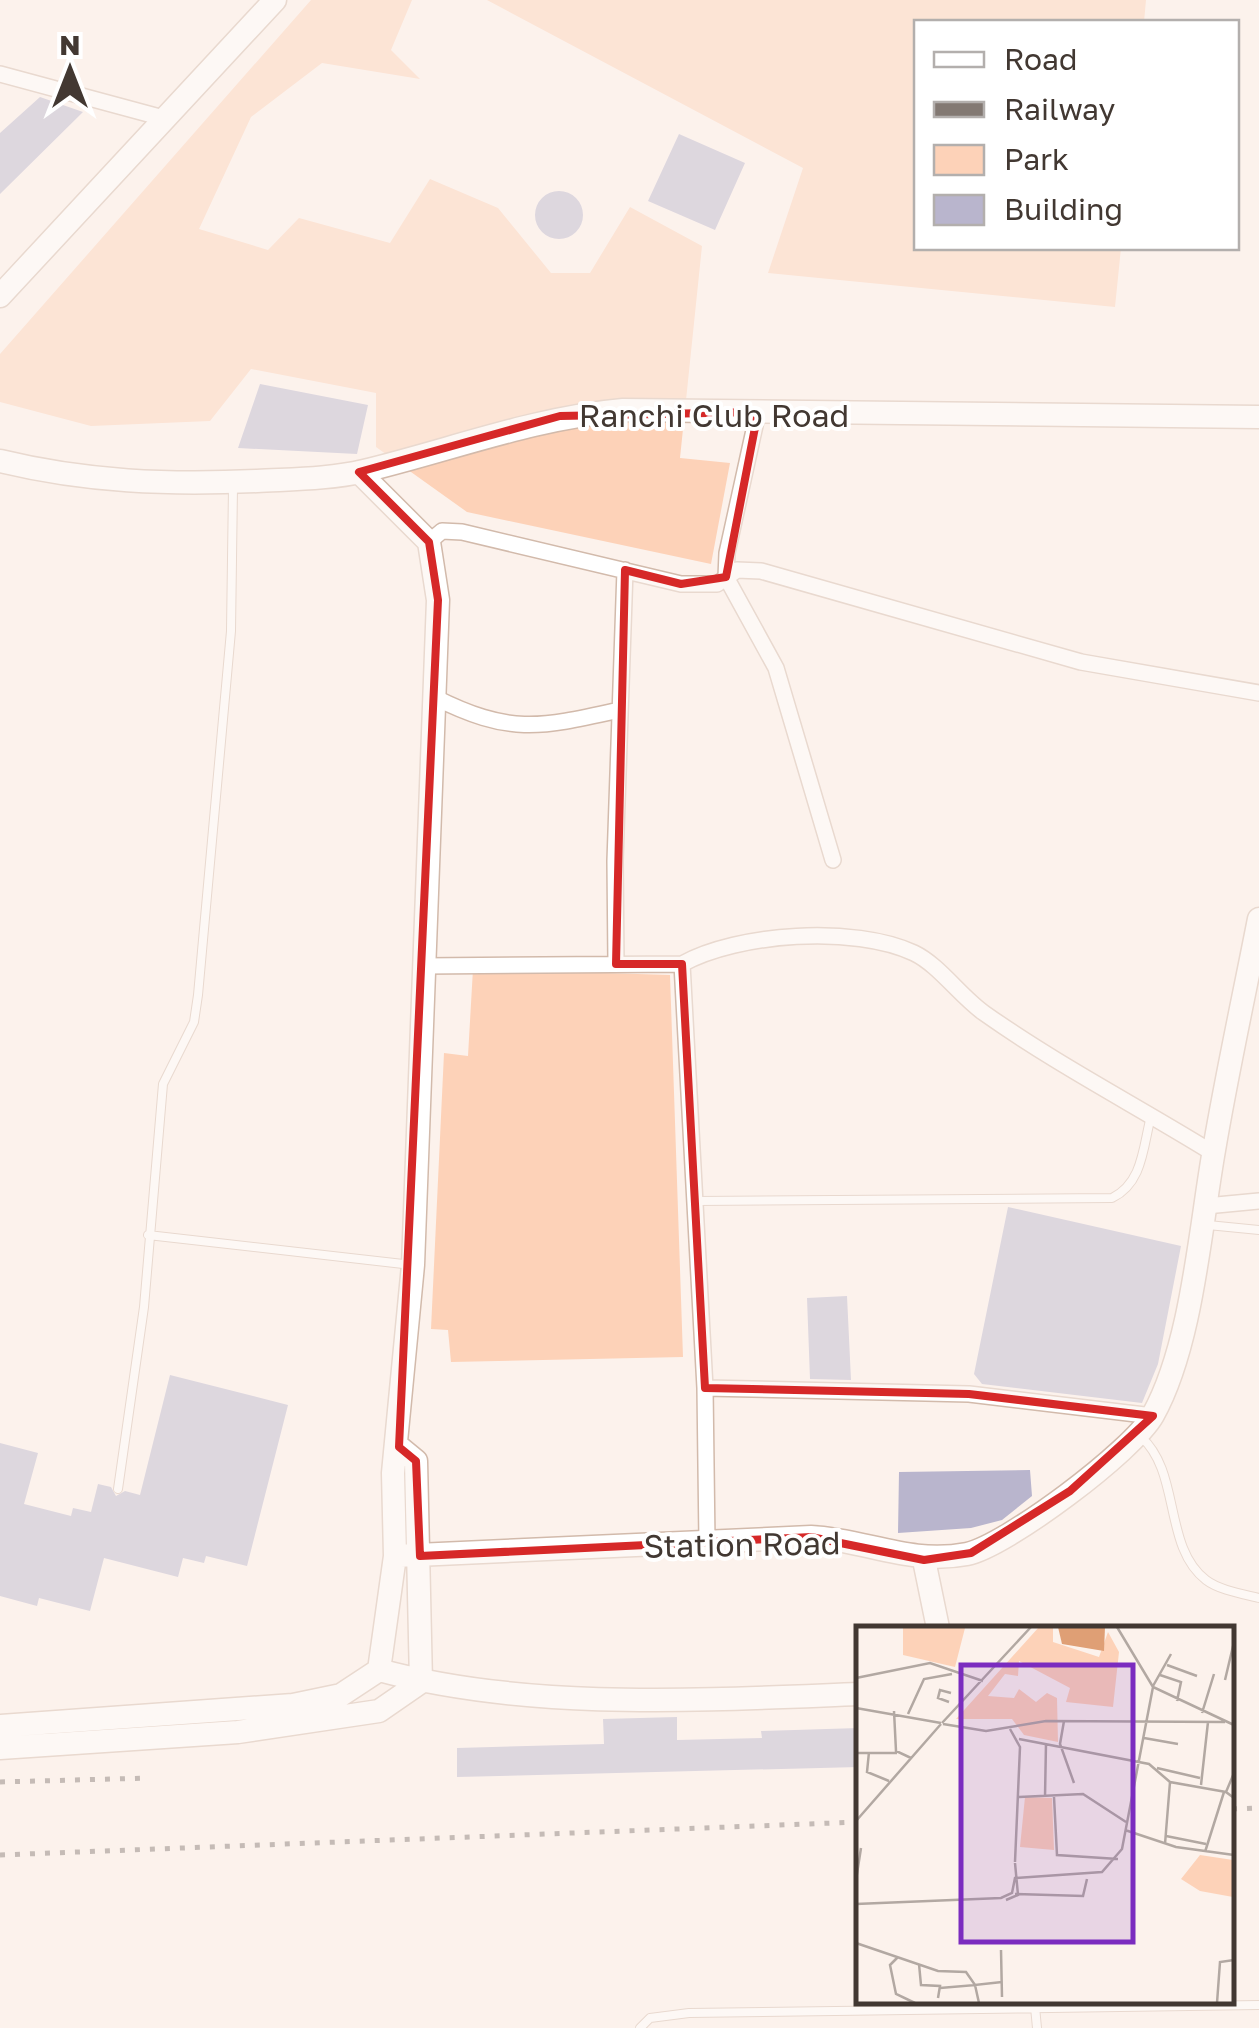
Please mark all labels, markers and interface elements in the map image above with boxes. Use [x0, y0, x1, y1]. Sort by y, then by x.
north arrow [20, 20, 120, 120]
legend [914, 20, 1239, 250]
text: N [59, 28, 81, 61]
text: Road [1004, 41, 1078, 77]
text: Railway [1004, 91, 1115, 127]
text: Park [1004, 141, 1069, 177]
text: Building [1004, 191, 1123, 227]
street label: Ranchi Club Road [579, 396, 849, 434]
street label: Station Road [643, 1523, 841, 1565]
inset map [856, 1626, 1234, 2003]

